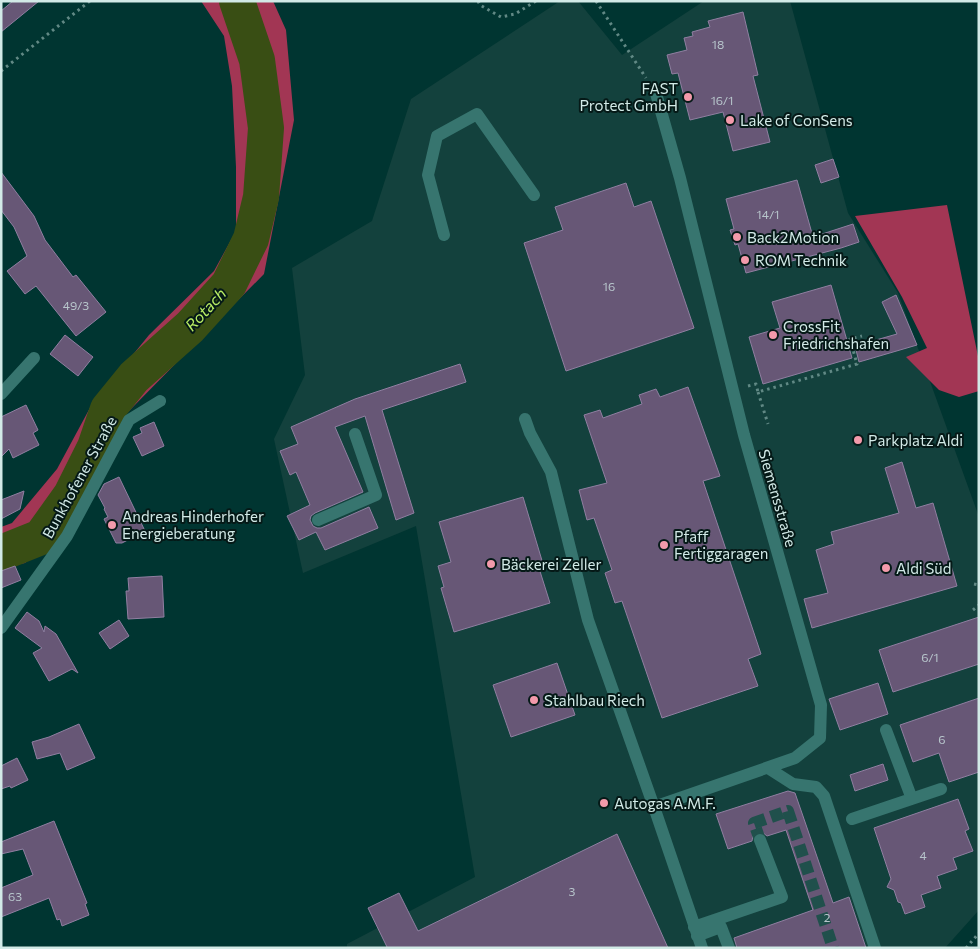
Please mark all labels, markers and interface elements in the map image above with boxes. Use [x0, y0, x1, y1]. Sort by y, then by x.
house number: 18 [712, 37, 724, 51]
place label: FAST Protect GmbH [579, 79, 678, 114]
marker: FAST Protect GmbH [682, 91, 694, 103]
house number: 16/1 [711, 93, 733, 107]
place label: Lake of ConSens [740, 111, 853, 129]
marker: Lake of ConSens [724, 114, 736, 126]
house number: 14/1 [757, 207, 779, 221]
place label: Back2Motion [747, 228, 839, 246]
marker: Back2Motion [731, 231, 743, 243]
place label: ROM Technik [755, 251, 847, 269]
marker: ROM Technik [739, 254, 751, 266]
house number: 16 [603, 279, 615, 293]
water label: Rotach [180, 284, 230, 334]
house number: 49/3 [63, 298, 89, 312]
place label: CrossFit Friedrichshafen [783, 317, 889, 352]
marker: CrossFit Friedrichshafen [767, 329, 779, 341]
street label: Bunkhofener Straße [38, 413, 120, 541]
place label: Parkplatz Aldi [868, 431, 963, 449]
marker: Parkplatz Aldi [852, 434, 864, 446]
street label: Siemensstraße [755, 447, 801, 549]
place label: Andreas Hinderhofer Energieberatung [122, 507, 264, 542]
marker: Andreas Hinderhofer Energieberatung [106, 519, 118, 531]
place label: Pfaff Fertiggaragen [674, 527, 768, 562]
marker: Pfaff Fertiggaragen [658, 539, 670, 551]
place label: Bäckerei Zeller [501, 555, 601, 573]
marker: Bäckerei Zeller [485, 558, 497, 570]
place label: Aldi Süd [896, 559, 951, 577]
marker: Aldi Süd [880, 562, 892, 574]
house number: 6/1 [921, 650, 939, 664]
place label: Stahlbau Riech [544, 691, 645, 709]
marker: Stahlbau Riech [528, 694, 540, 706]
house number: 6 [938, 732, 946, 746]
place label: Autogas A.M.F. [614, 794, 716, 812]
marker: Autogas A.M.F. [598, 797, 610, 809]
house number: 4 [919, 848, 927, 862]
house number: 3 [569, 884, 576, 898]
house number: 63 [8, 889, 22, 903]
house number: 2 [824, 910, 831, 924]

